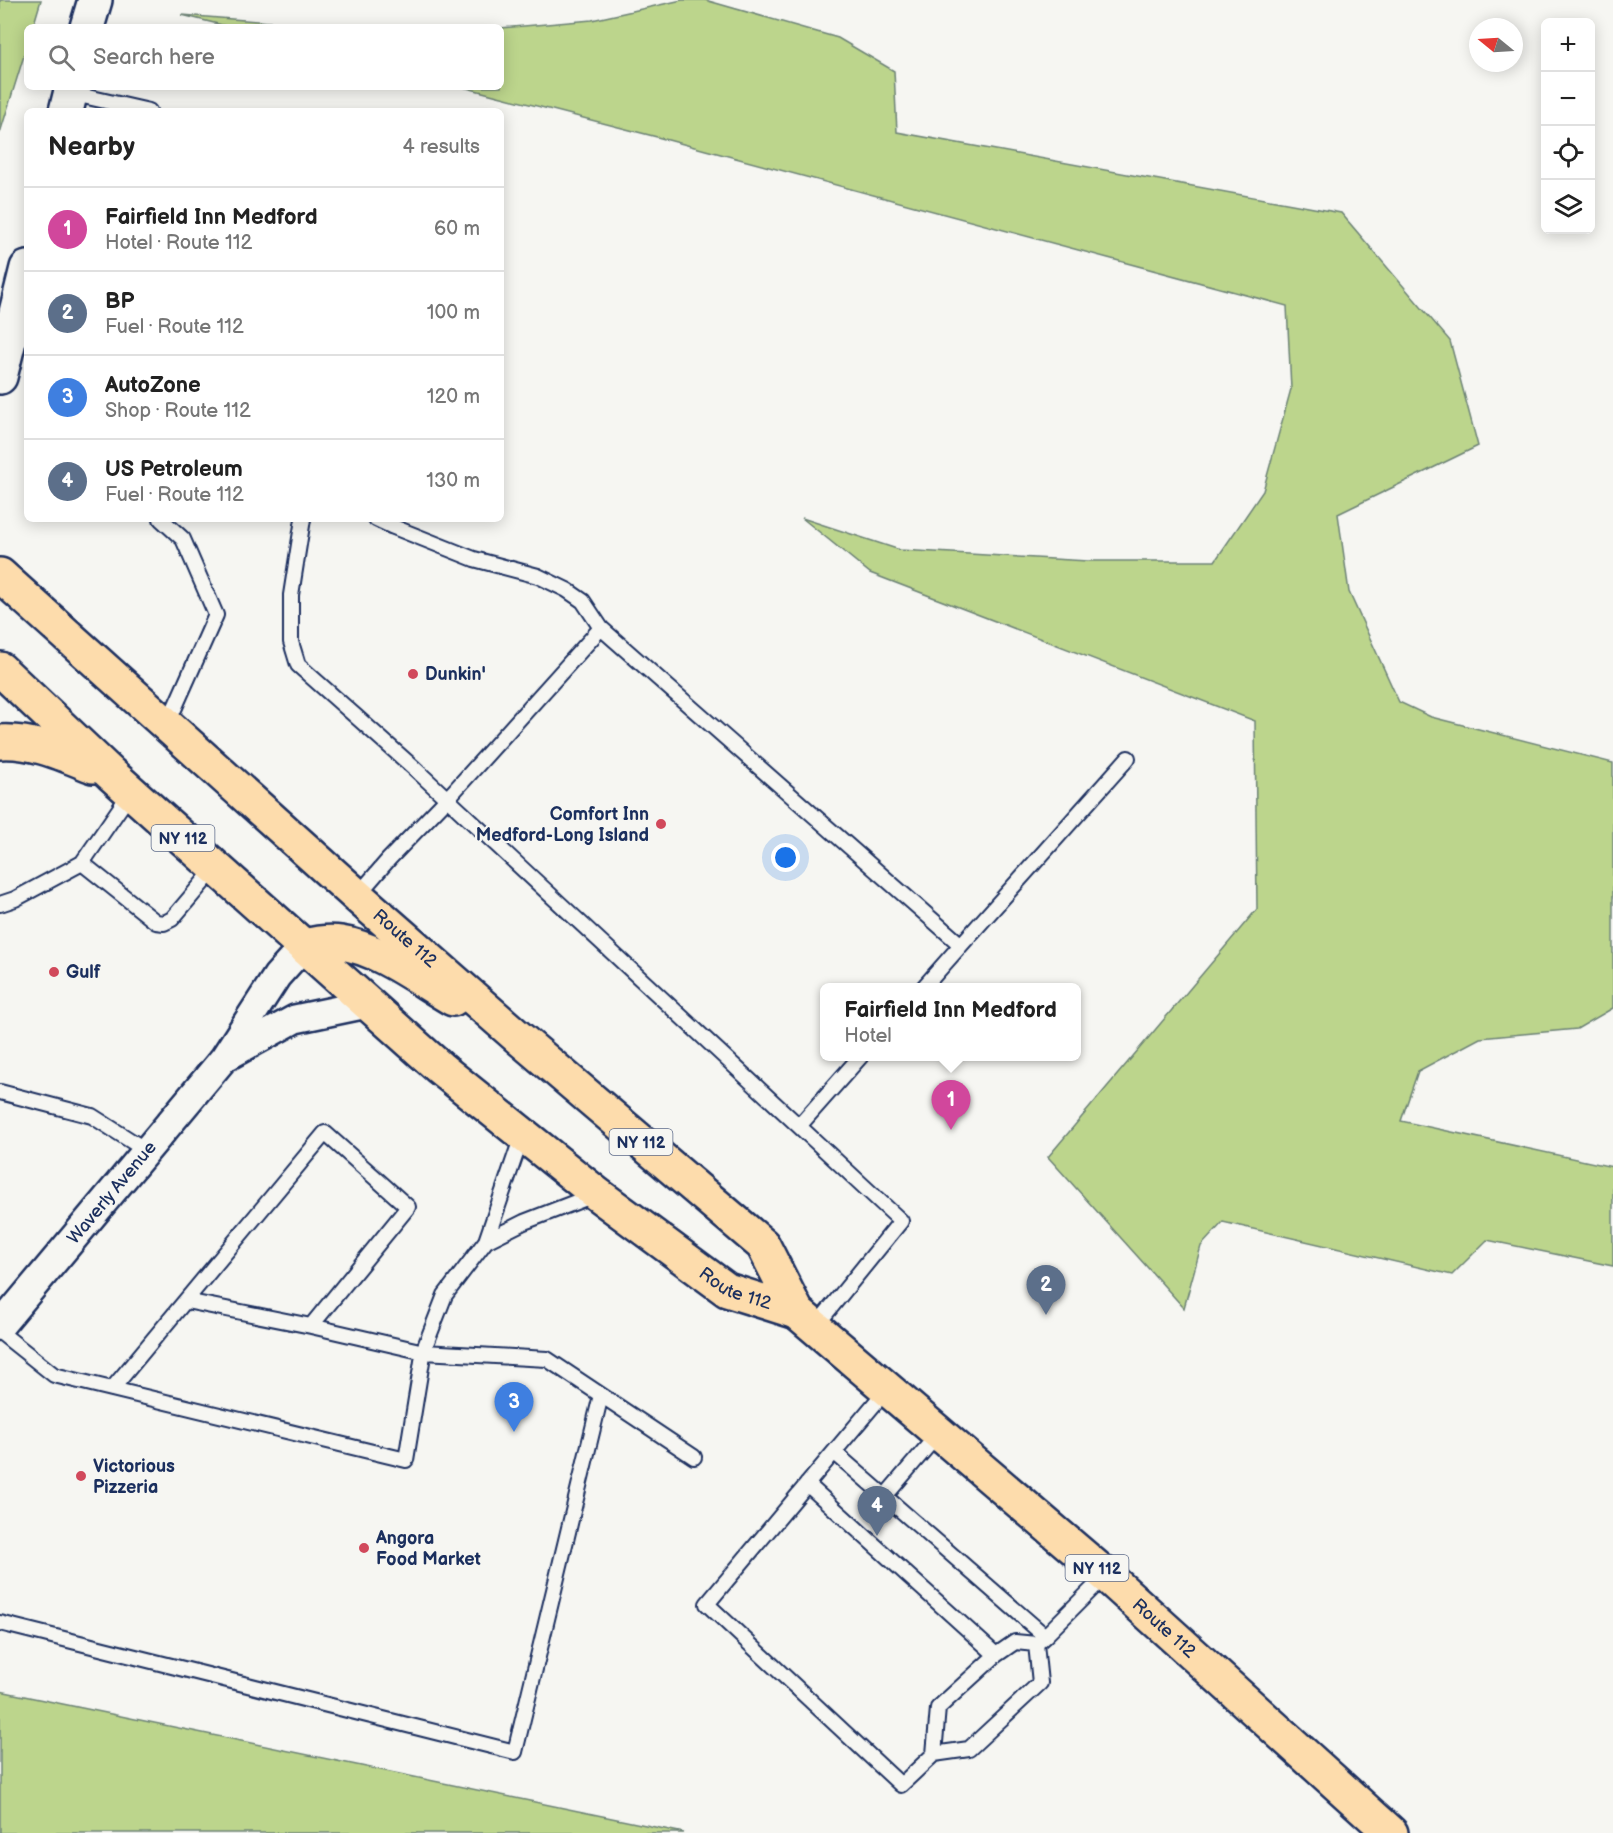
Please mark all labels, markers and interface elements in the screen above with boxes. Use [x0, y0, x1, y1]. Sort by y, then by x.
north arrow [1469, 18, 1523, 72]
map controls [1541, 18, 1595, 234]
button: + [1541, 18, 1595, 72]
search box [24, 24, 504, 90]
icon: search [45, 41, 78, 74]
text: Search here [93, 44, 215, 71]
button: − [1541, 72, 1595, 126]
button: locate [1541, 126, 1595, 180]
text: Nearby [48, 132, 135, 163]
text: 4 results [402, 135, 480, 159]
button: layers [1541, 180, 1595, 234]
text: Fairfield Inn Medford [105, 204, 318, 231]
text: 1 [63, 217, 72, 241]
text: 60 m [434, 217, 480, 241]
text: Hotel · Route 112 [105, 231, 252, 255]
text: BP [105, 288, 134, 315]
text: 2 [62, 301, 73, 325]
text: 100 m [427, 301, 480, 325]
text: Fuel · Route 112 [105, 315, 244, 339]
text: AutoZone [105, 372, 201, 399]
text: 3 [62, 385, 73, 409]
text: 120 m [427, 385, 480, 409]
text: Shop · Route 112 [105, 399, 251, 423]
text: US Petroleum [105, 456, 243, 483]
text: 4 [62, 469, 73, 493]
text: 130 m [426, 469, 480, 493]
text: Fuel · Route 112 [105, 483, 244, 507]
place label: Dunkin' [425, 664, 486, 685]
marker: Dunkin' [406, 667, 420, 681]
place label: Comfort Inn Medford-Long Island [476, 804, 649, 846]
marker: Comfort Inn Medford-Long Island [654, 817, 668, 831]
road number: NY 112 [152, 825, 214, 851]
your location [771, 843, 800, 872]
street label: Route 112 [368, 905, 441, 972]
place label: Gulf [66, 962, 101, 983]
marker: Gulf [47, 965, 61, 979]
popup [820, 983, 1081, 1061]
text: Fairfield Inn Medford [844, 997, 1057, 1024]
text: Hotel [844, 1024, 892, 1048]
pin: 1 [932, 1080, 970, 1130]
road number: NY 112 [610, 1129, 672, 1155]
street label: Waverly Avenue [63, 1137, 161, 1248]
street label: Route 112 [695, 1263, 774, 1314]
pin: 2 [1026, 1266, 1066, 1315]
pin: 3 [494, 1382, 534, 1432]
place label: Victorious Pizzeria [93, 1456, 175, 1498]
marker: Victorious Pizzeria [74, 1469, 88, 1483]
pin: 4 [858, 1486, 896, 1536]
place label: Angora Food Market [375, 1528, 481, 1570]
marker: Angora Food Market [357, 1541, 371, 1555]
road number: NY 112 [1066, 1555, 1128, 1581]
street label: Route 112 [1128, 1594, 1200, 1662]

